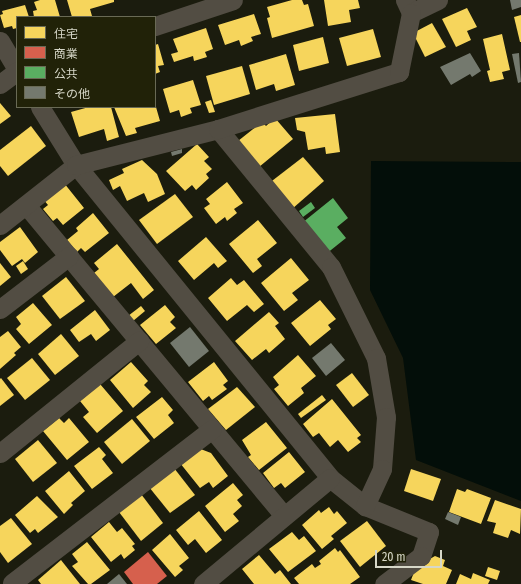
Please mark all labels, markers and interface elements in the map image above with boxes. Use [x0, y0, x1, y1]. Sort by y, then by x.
legend [16, 16, 156, 108]
text: 住宅 [54, 27, 78, 41]
text: 商業 [54, 47, 78, 61]
text: 公共 [54, 67, 78, 81]
text: その他 [54, 87, 90, 101]
scale bar [377, 542, 444, 568]
text: 20 m [382, 550, 406, 564]

